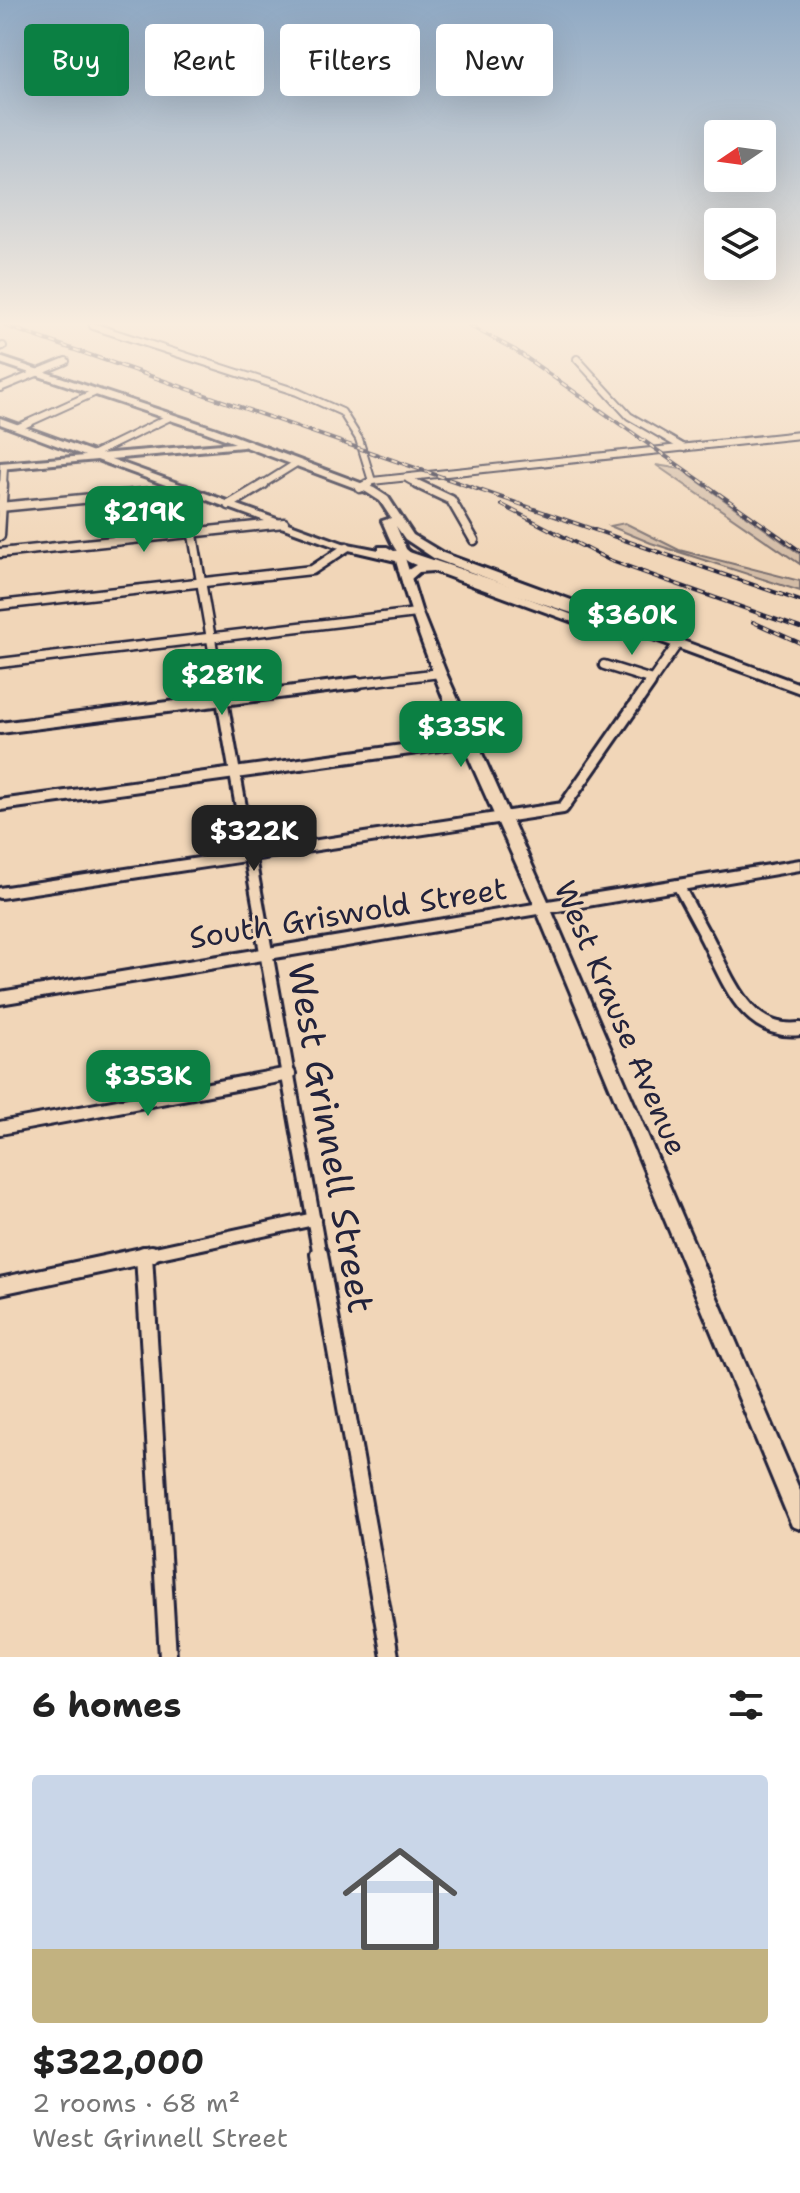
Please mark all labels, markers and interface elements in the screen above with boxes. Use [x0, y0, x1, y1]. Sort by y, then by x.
chip: Buy [24, 24, 129, 96]
chip: Rent [145, 24, 264, 96]
chip: Filters [280, 24, 420, 96]
chip: New [436, 24, 553, 96]
north arrow [704, 120, 776, 192]
map controls [704, 120, 776, 280]
button: layers [704, 208, 776, 280]
pin: $219K [88, 486, 200, 554]
text: $219K [103, 494, 185, 529]
pin: $360K [576, 589, 688, 657]
text: $360K [587, 597, 677, 632]
pin: $281K [166, 649, 278, 717]
text: $281K [181, 657, 263, 692]
pin: $335K [405, 701, 517, 769]
text: $335K [417, 709, 505, 744]
pin: $322K [198, 805, 310, 873]
text: $322K [210, 813, 298, 848]
street label: South Griswold Street [186, 868, 510, 958]
street label: West Krause Avenue [545, 874, 697, 1162]
street label: West Grinnell Street [276, 959, 386, 1317]
pin: $353K [92, 1050, 204, 1118]
text: $353K [104, 1058, 192, 1093]
text: 6 homes [32, 1682, 181, 1728]
icon: filters [724, 1683, 768, 1727]
icon: home [328, 1827, 472, 1971]
text: $322,000 [32, 2039, 204, 2085]
text: 2 rooms · 68 m² [32, 2085, 240, 2120]
text: West Grinnell Street [32, 2120, 288, 2155]

